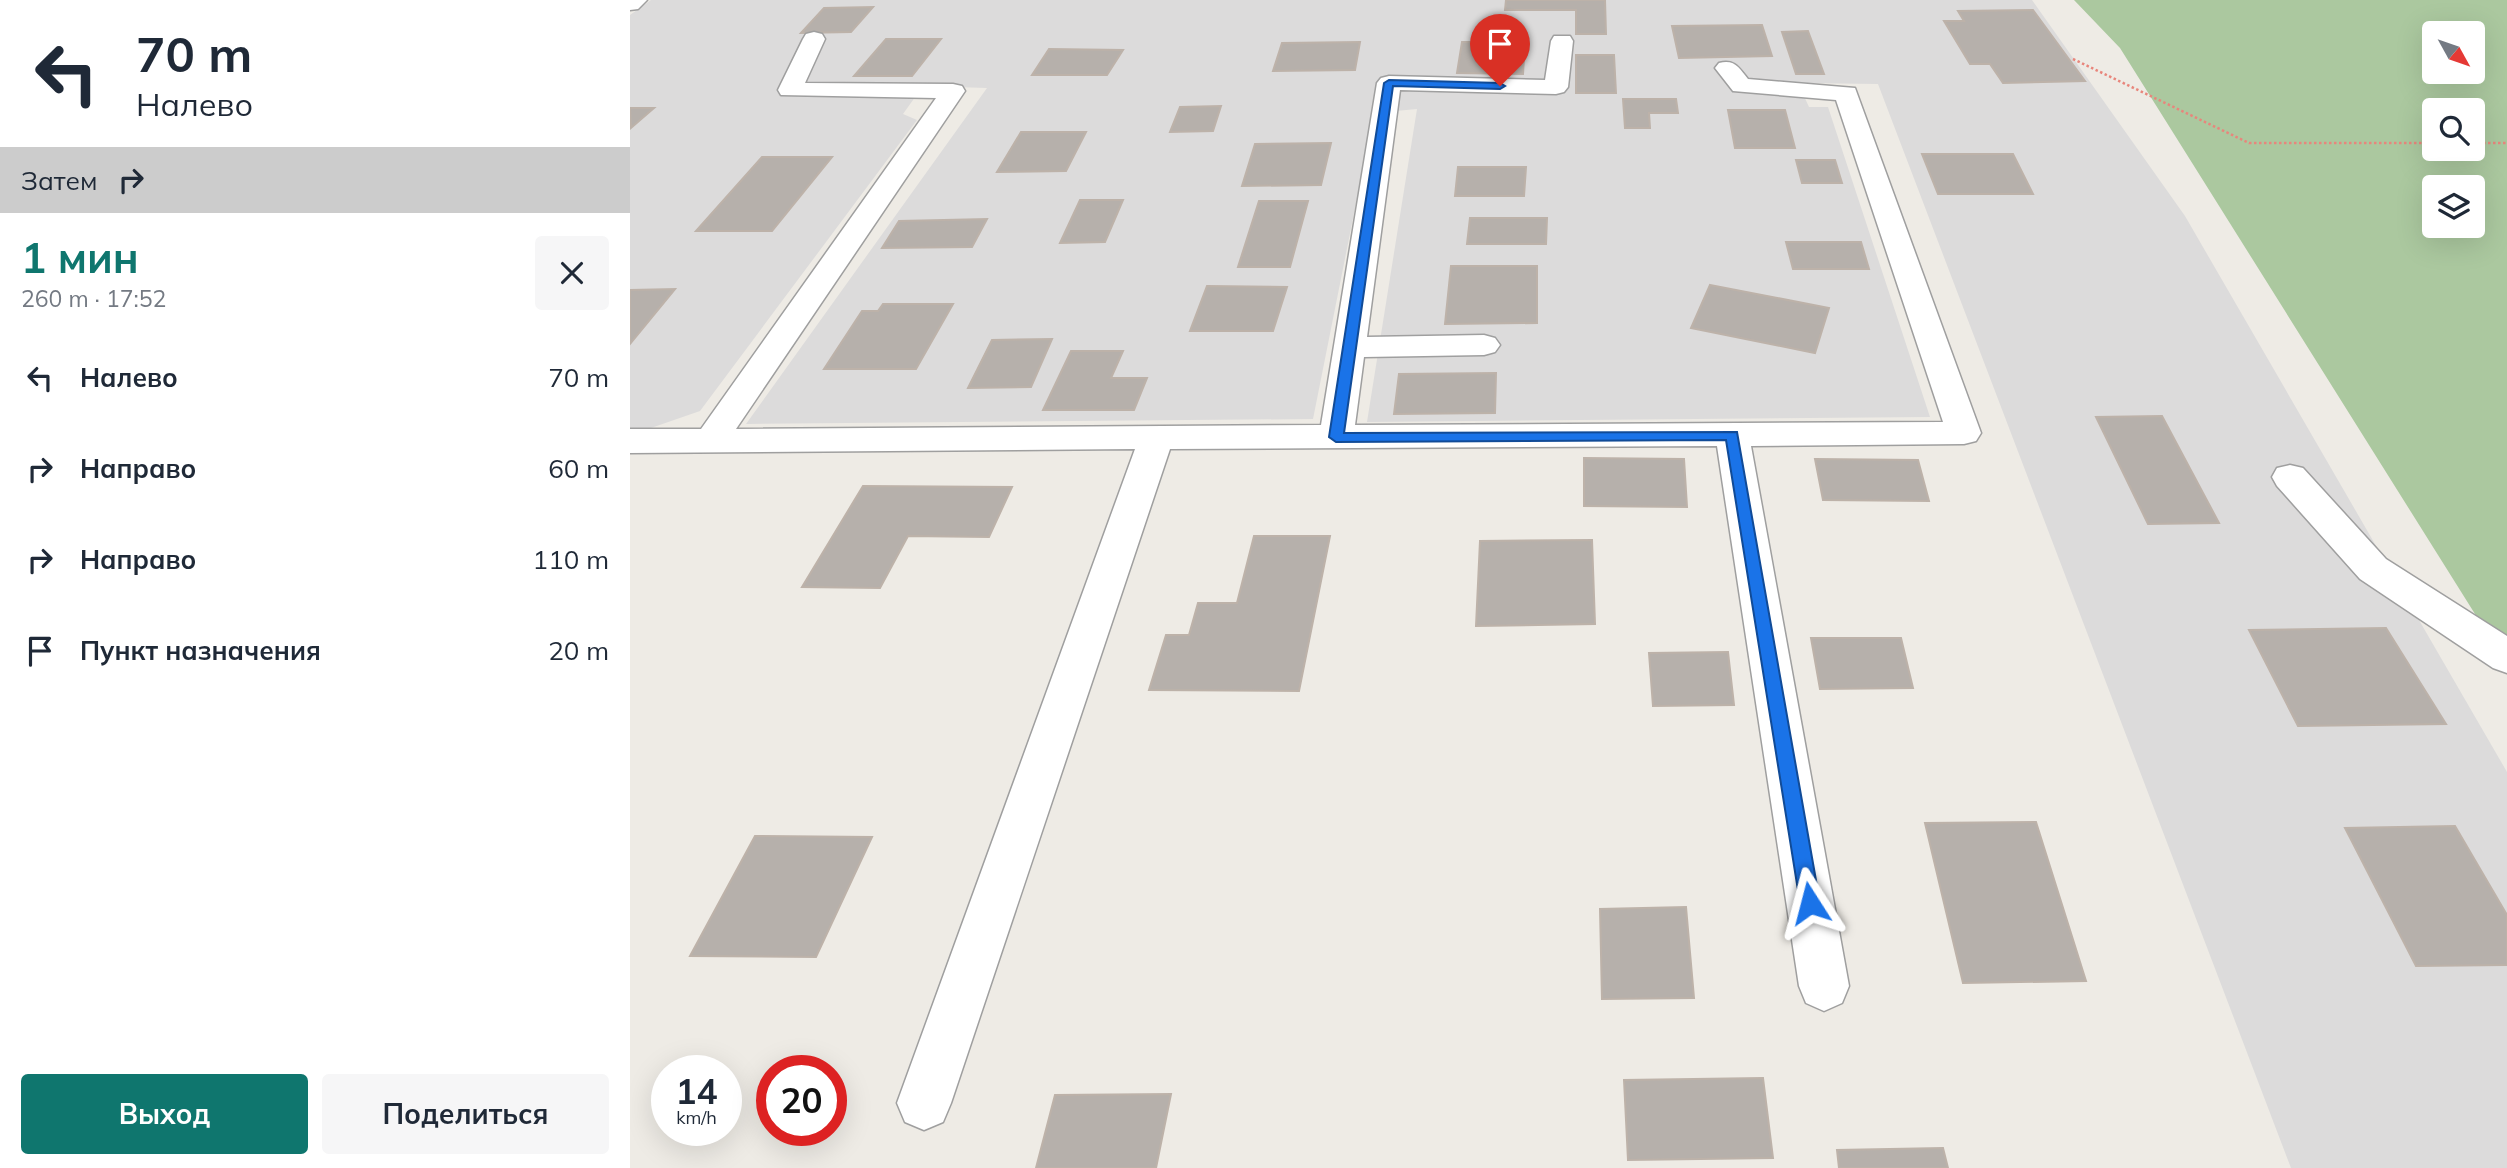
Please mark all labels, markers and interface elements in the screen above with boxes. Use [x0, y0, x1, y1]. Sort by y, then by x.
pin [1470, 14, 1530, 86]
north arrow [2422, 21, 2485, 84]
map controls [2422, 21, 2485, 238]
text: 70 m [136, 23, 252, 84]
icon: arrive [1481, 25, 1519, 63]
icon: left [21, 28, 112, 119]
text: Налево [136, 84, 253, 124]
button: search [2422, 98, 2485, 161]
icon: right [112, 161, 150, 199]
text: Затем [21, 164, 98, 197]
button: layers [2422, 175, 2485, 238]
text: 1 мин [21, 231, 139, 284]
button: close [535, 236, 609, 310]
text: 260 m · 17:52 [21, 284, 166, 313]
icon: left [21, 359, 59, 397]
text: Налево [80, 361, 178, 394]
text: 70 m [548, 361, 609, 394]
icon: right [21, 450, 59, 488]
text: Направо [80, 452, 196, 485]
text: 60 m [548, 452, 609, 485]
icon: right [21, 541, 59, 579]
text: Направо [80, 543, 196, 576]
text: 110 m [533, 543, 609, 576]
icon: arrive [21, 632, 59, 670]
text: Пункт назначения [80, 634, 321, 667]
text: 20 m [548, 634, 609, 667]
position arrow [1773, 866, 1847, 940]
speed limit sign: 20 [756, 1055, 847, 1146]
text: 14 [675, 1069, 718, 1113]
button: Выход [21, 1074, 308, 1154]
button: Поделиться [322, 1074, 609, 1154]
text: km/h [676, 1106, 717, 1129]

